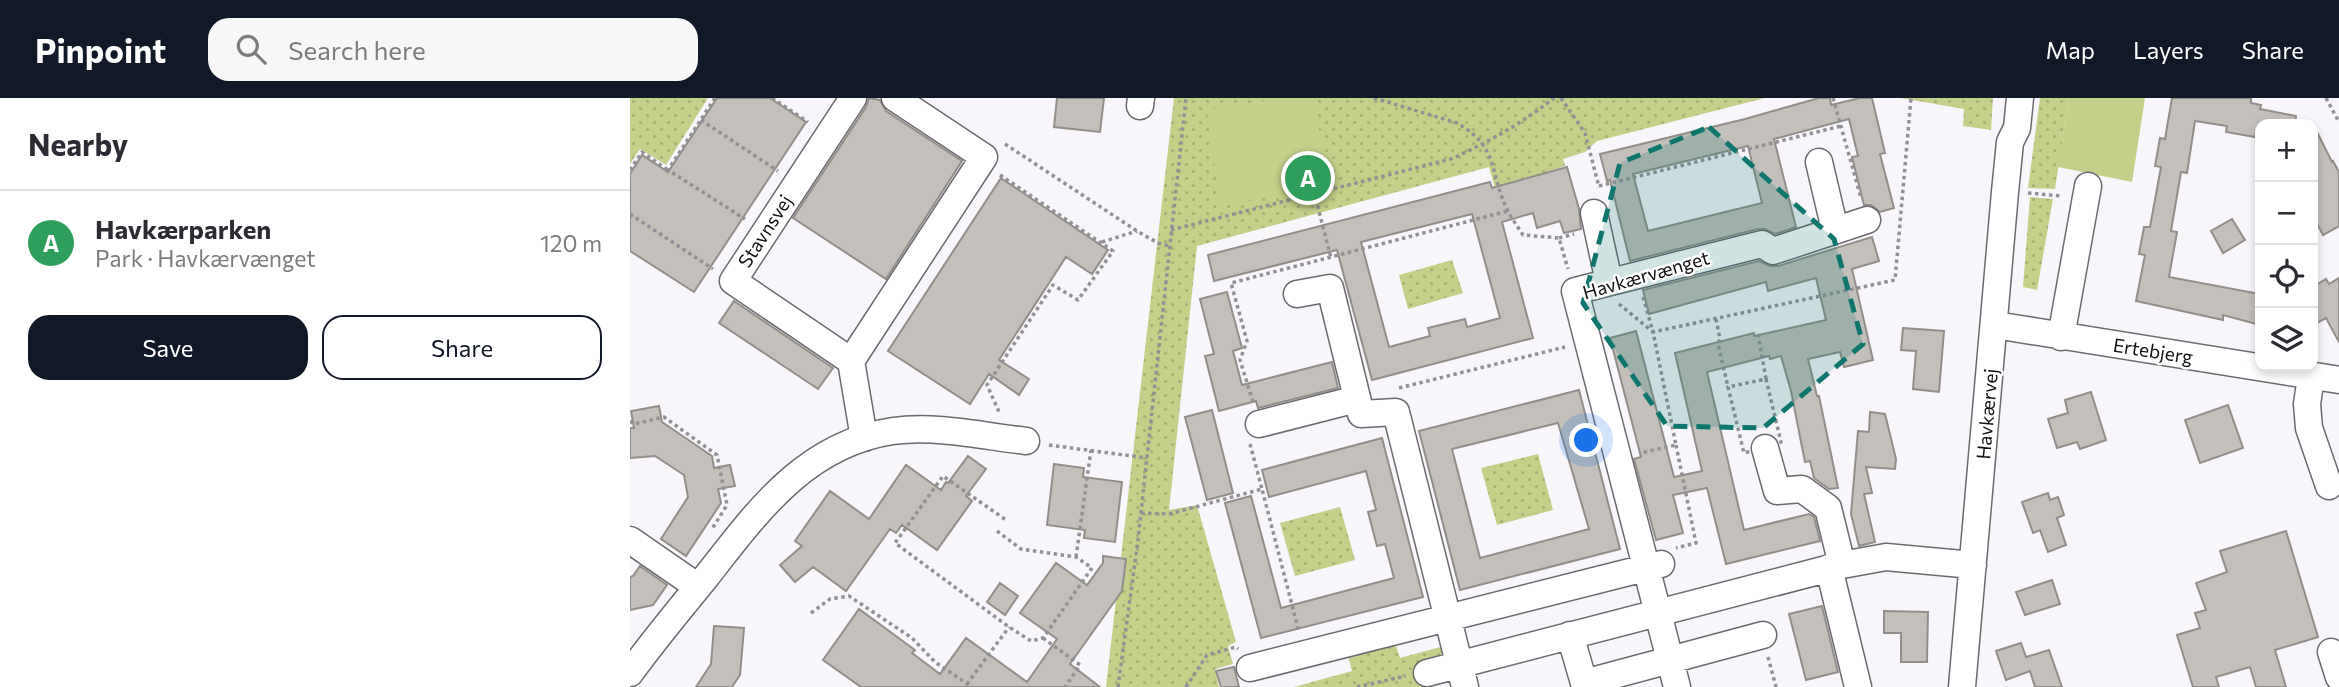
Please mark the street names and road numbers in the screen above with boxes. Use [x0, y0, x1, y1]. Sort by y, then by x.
street label: Stavnsvej [733, 190, 797, 271]
street label: Havkærvænget [1580, 245, 1712, 304]
street label: Ertebjerg [2112, 333, 2195, 368]
street label: Havkærvej [1971, 367, 2002, 460]

